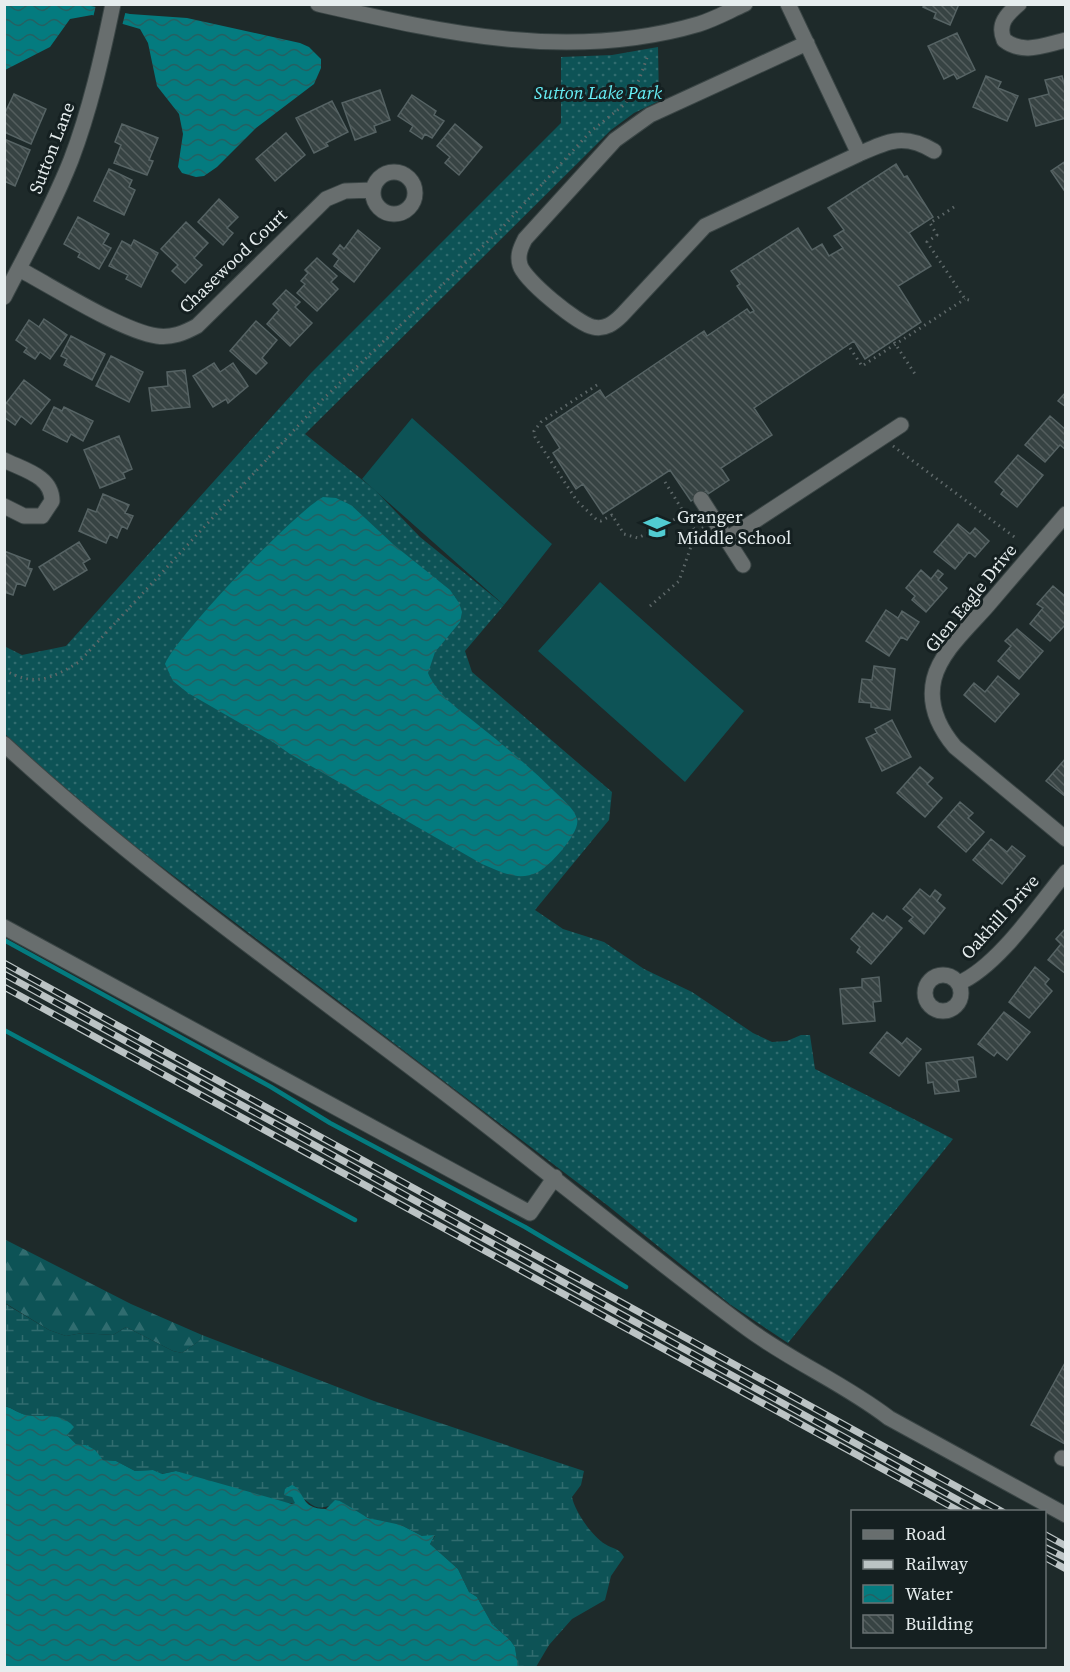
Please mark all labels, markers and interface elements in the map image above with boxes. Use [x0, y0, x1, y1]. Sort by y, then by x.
park label: Sutton Lake Park [534, 80, 662, 105]
street label: Sutton Lane [23, 98, 80, 197]
street label: Chasewood Court [173, 203, 292, 319]
place label: Granger Middle School [677, 504, 791, 550]
school or university icon: Granger Middle School [642, 512, 672, 542]
street label: Glen Eagle Drive [919, 538, 1022, 657]
street label: Oakhill Drive [955, 869, 1044, 965]
legend [851, 1510, 1046, 1648]
text: Road [905, 1521, 946, 1546]
text: Railway [905, 1551, 969, 1576]
text: Water [905, 1581, 953, 1606]
text: Building [905, 1611, 973, 1636]

